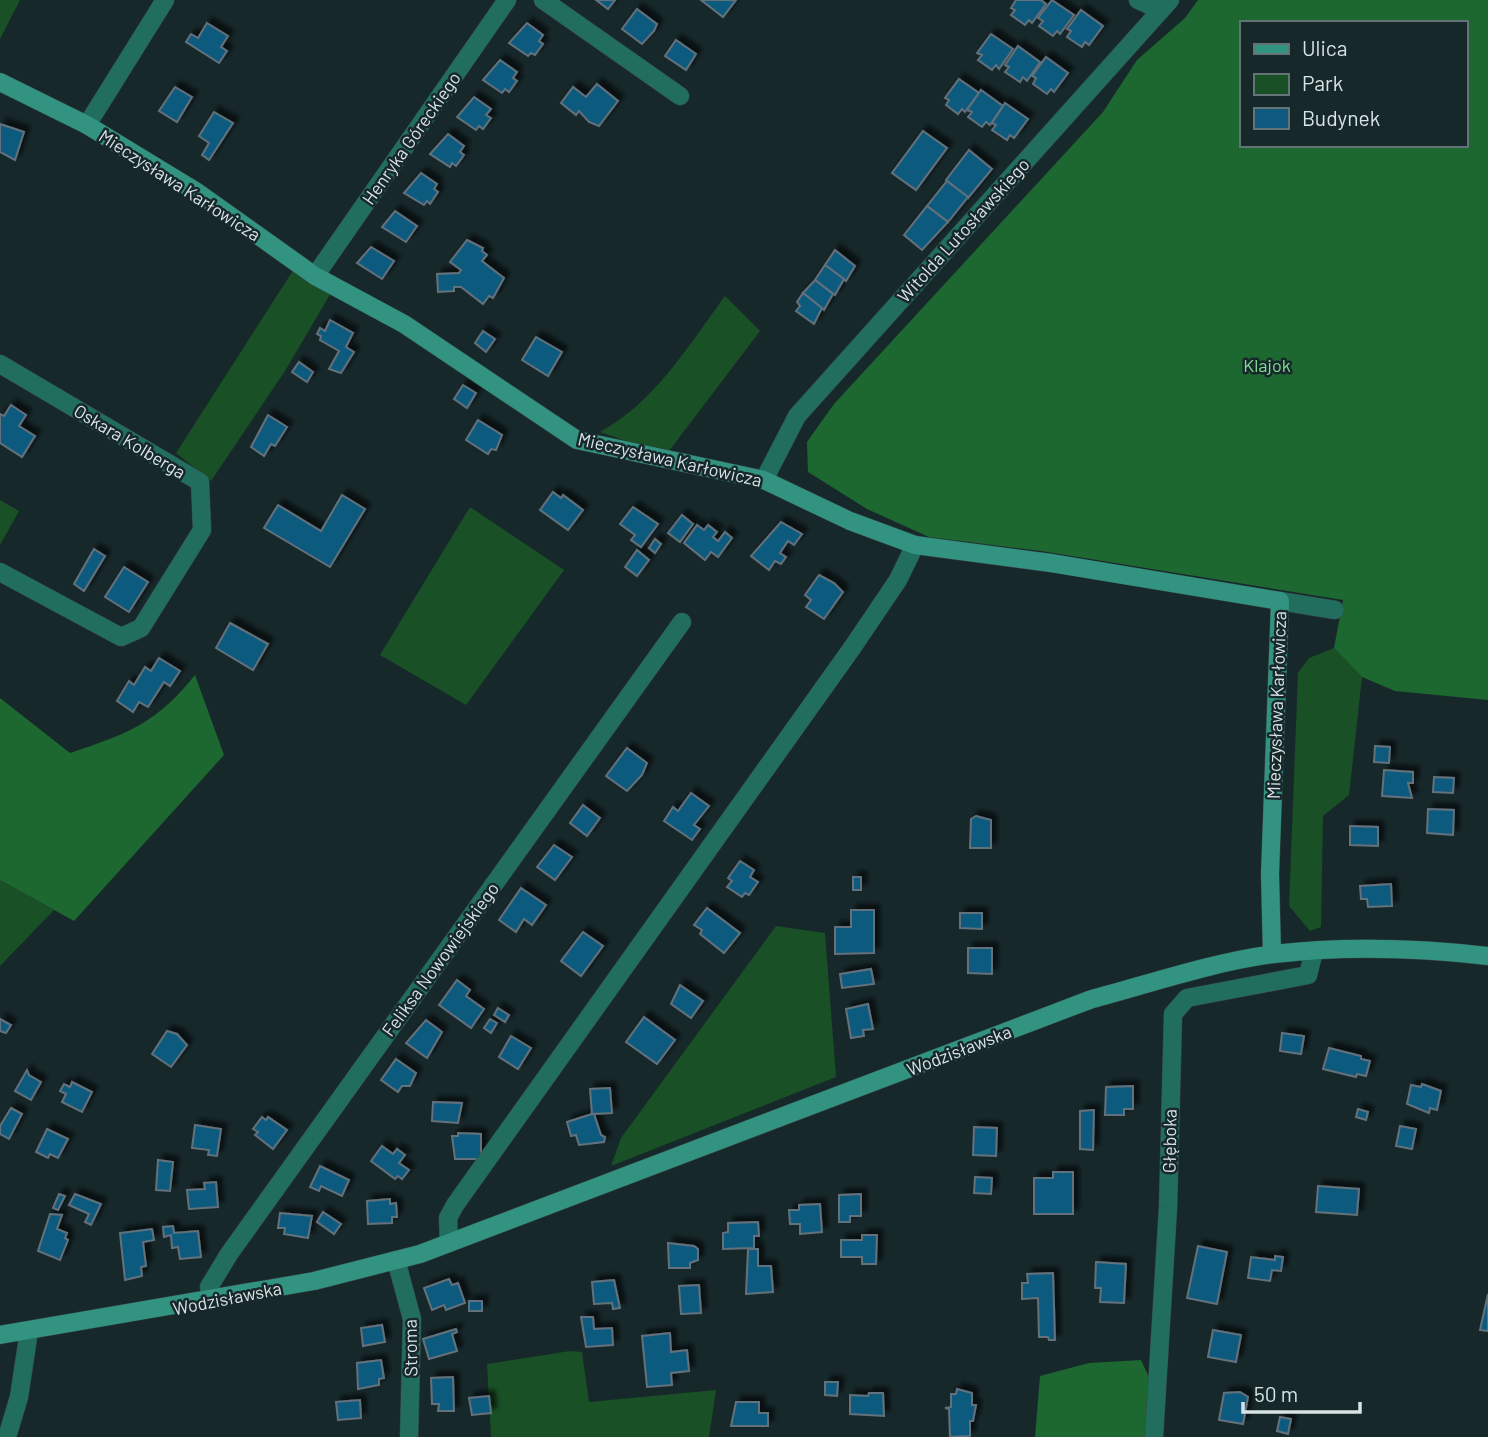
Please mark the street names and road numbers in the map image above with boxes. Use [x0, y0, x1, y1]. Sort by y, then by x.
street label: Henryka Góreckiego [357, 67, 465, 209]
street label: Mieczysława Karłowicza [95, 125, 265, 245]
street label: Witolda Lutosławskiego [892, 153, 1034, 307]
street label: Oskara Kolberga [70, 399, 190, 483]
street label: Mieczysława Karłowicza [576, 427, 764, 491]
street label: Mieczysława Karłowicza [1262, 611, 1290, 799]
street label: Feliksa Nowowiejskiego [377, 878, 503, 1040]
street label: Wodzisławska [904, 1020, 1014, 1080]
street label: Głęboka [1157, 1109, 1181, 1173]
street label: Wodzisławska [171, 1277, 283, 1319]
street label: Stroma [399, 1319, 421, 1377]

